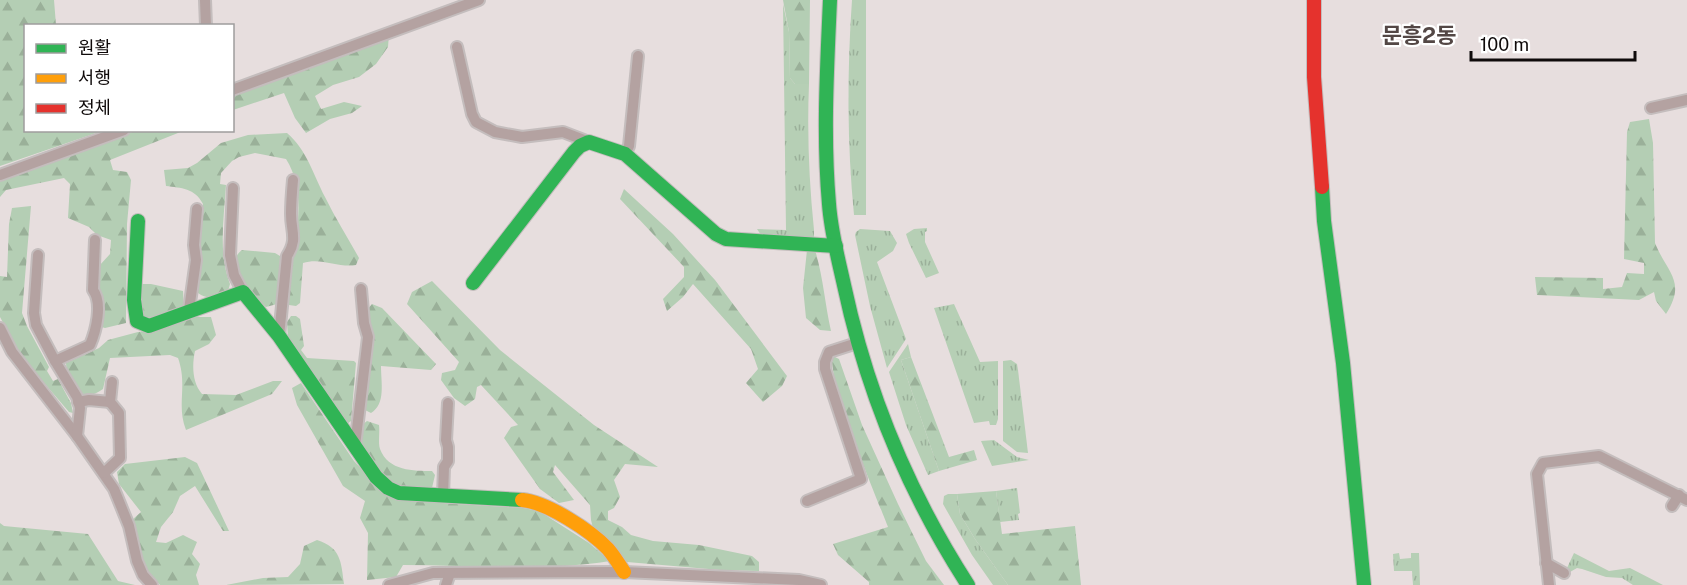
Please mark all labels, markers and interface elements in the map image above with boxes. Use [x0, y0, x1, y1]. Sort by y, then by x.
district label: 문흥2동 [1382, 22, 1456, 48]
legend [24, 24, 234, 132]
scale bar [1471, 24, 1634, 62]
text: 100 m [1480, 34, 1529, 55]
text: 원활 [78, 37, 111, 58]
text: 서행 [78, 67, 111, 88]
text: 정체 [78, 97, 111, 118]

